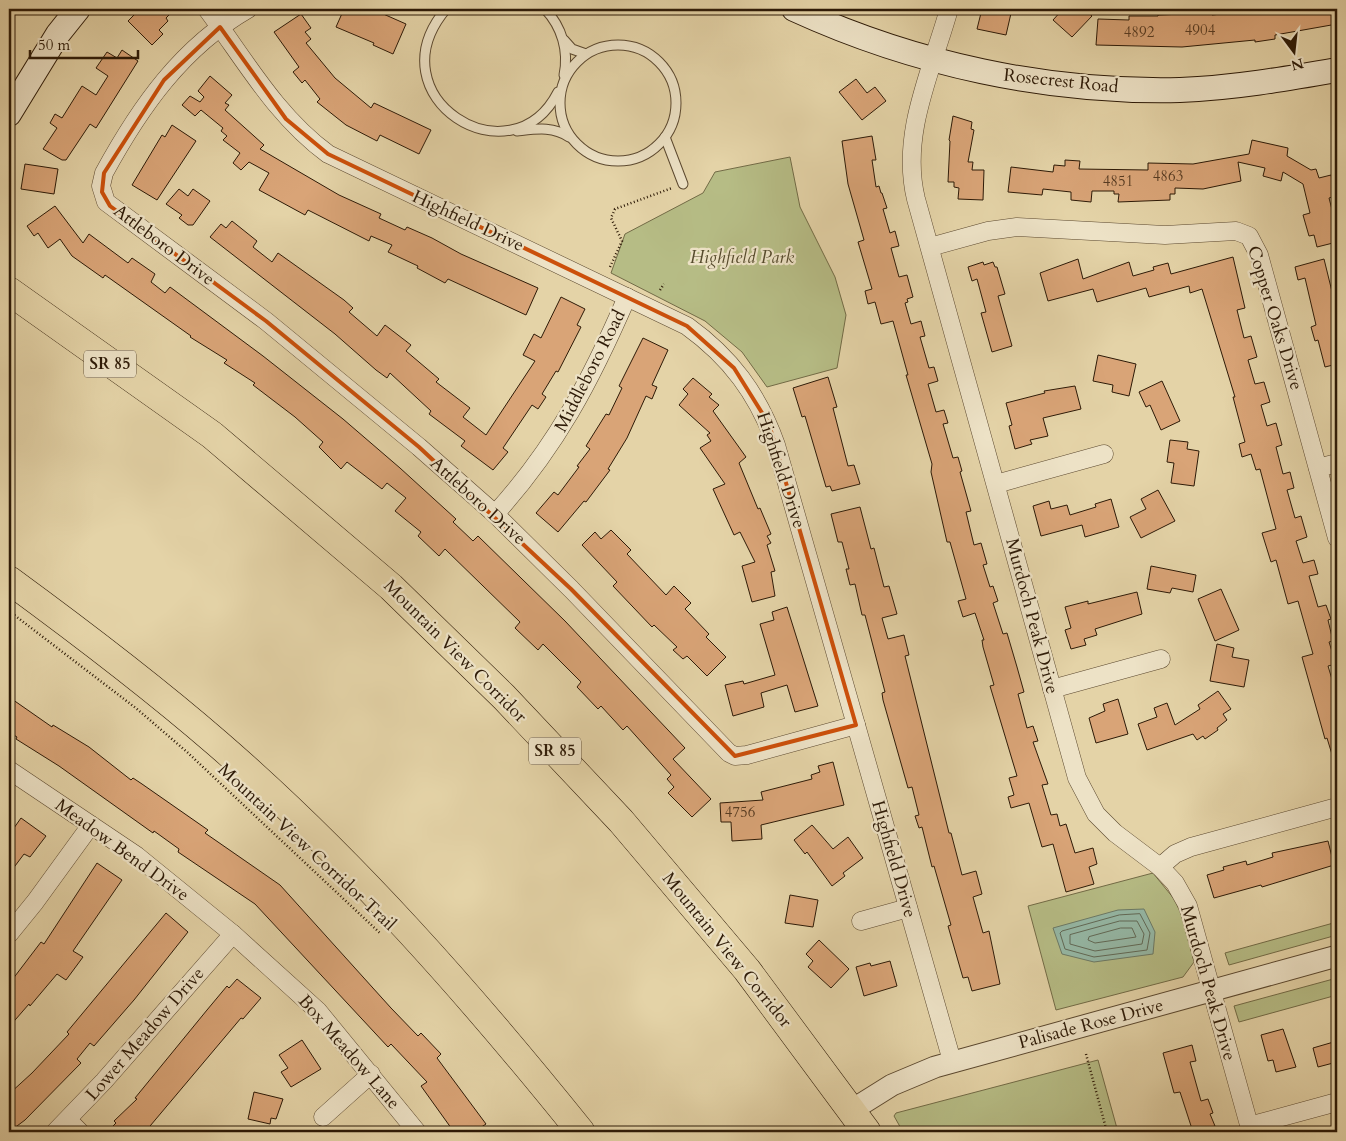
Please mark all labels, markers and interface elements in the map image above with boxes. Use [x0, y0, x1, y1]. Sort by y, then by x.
house number: 4904 [1185, 20, 1216, 40]
house number: 4892 [1124, 22, 1155, 42]
scale bar [30, 28, 138, 60]
north arrow [1268, 28, 1318, 78]
text: 50 m [38, 35, 70, 55]
text: N [1289, 53, 1306, 75]
street label: Rosecrest Road [1002, 63, 1120, 100]
house number: 4863 [1153, 166, 1183, 186]
house number: 4851 [1103, 171, 1133, 191]
street label: Highfield Drive [408, 184, 528, 258]
street label: Attleboro Drive [108, 199, 220, 291]
street label: Copper Oaks Drive [1241, 243, 1309, 393]
park label: Highfield Park [690, 245, 794, 270]
street label: Middleboro Road [548, 305, 632, 436]
road number: SR 85 [84, 350, 136, 378]
street label: Highfield Drive [750, 409, 812, 531]
street label: Attleboro Drive [425, 451, 531, 551]
street label: Murdoch Peak Drive [999, 535, 1065, 697]
street label: Mountain View Corridor [378, 574, 533, 729]
road number: SR 85 [529, 738, 581, 764]
street label: Mountain View Corridor Trail [212, 757, 402, 937]
street label: Meadow Bend Drive [50, 793, 194, 907]
street label: Highfield Drive [865, 797, 923, 921]
house number: 4756 [725, 802, 756, 822]
street label: Mountain View Corridor [656, 867, 798, 1033]
street label: Murdoch Peak Drive [1174, 903, 1242, 1063]
street label: Lower Meadow Drive [80, 962, 210, 1106]
street label: Box Meadow Lane [292, 989, 406, 1115]
street label: Palisade Rose Drive [1016, 993, 1166, 1055]

